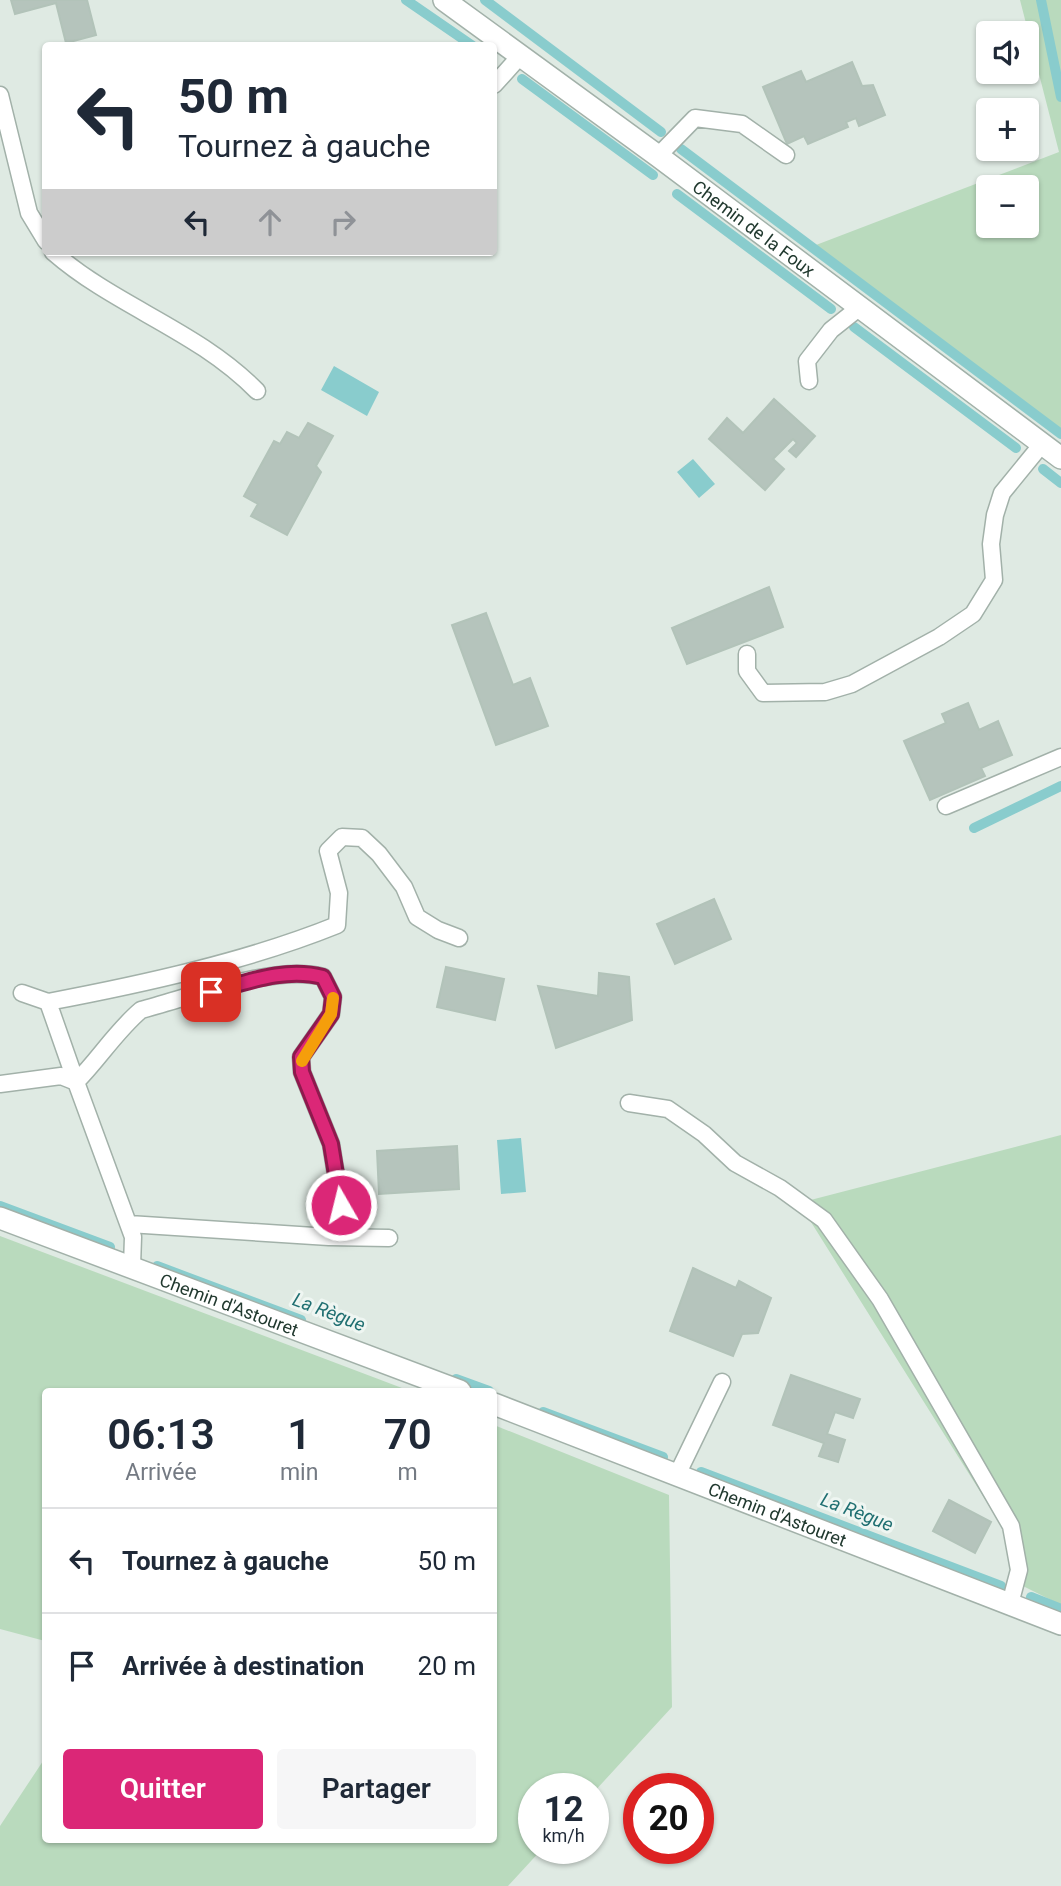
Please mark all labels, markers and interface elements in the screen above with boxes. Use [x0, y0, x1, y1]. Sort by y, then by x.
map controls [976, 21, 1039, 238]
button: sound [976, 21, 1039, 84]
text: 50 m [178, 68, 289, 125]
icon: left [63, 70, 154, 161]
button: + [976, 98, 1039, 161]
text: Tournez à gauche [178, 127, 430, 165]
street label: Chemin de la Foux [689, 175, 820, 281]
button: − [976, 175, 1039, 238]
icon: left [178, 203, 216, 241]
icon: ahead [251, 203, 289, 241]
icon: right [324, 203, 362, 241]
pin [181, 962, 241, 1022]
icon: arrive [192, 973, 230, 1011]
position arrow [304, 1168, 378, 1242]
street label: Chemin d'Astouret [157, 1269, 302, 1340]
water label: La Règue [289, 1288, 369, 1336]
text: 06:13 [107, 1410, 215, 1459]
text: 1 [287, 1410, 311, 1459]
text: 70 [384, 1410, 432, 1459]
text: Arrivée [125, 1459, 197, 1486]
text: min [280, 1459, 318, 1486]
text: m [398, 1459, 418, 1486]
street label: Chemin d'Astouret [705, 1478, 850, 1550]
water label: La Règue [817, 1488, 897, 1536]
icon: left [63, 1542, 101, 1580]
text: Tournez à gauche [122, 1546, 329, 1576]
text: 50 m [418, 1546, 476, 1576]
icon: arrive [63, 1647, 101, 1685]
text: Arrivée à destination [122, 1651, 364, 1681]
text: 20 m [418, 1651, 476, 1681]
button: Quitter [63, 1749, 263, 1829]
button: Partager [277, 1749, 476, 1829]
speed limit sign: 20 [623, 1773, 714, 1864]
text: 12 [543, 1789, 584, 1830]
text: km/h [542, 1825, 585, 1846]

